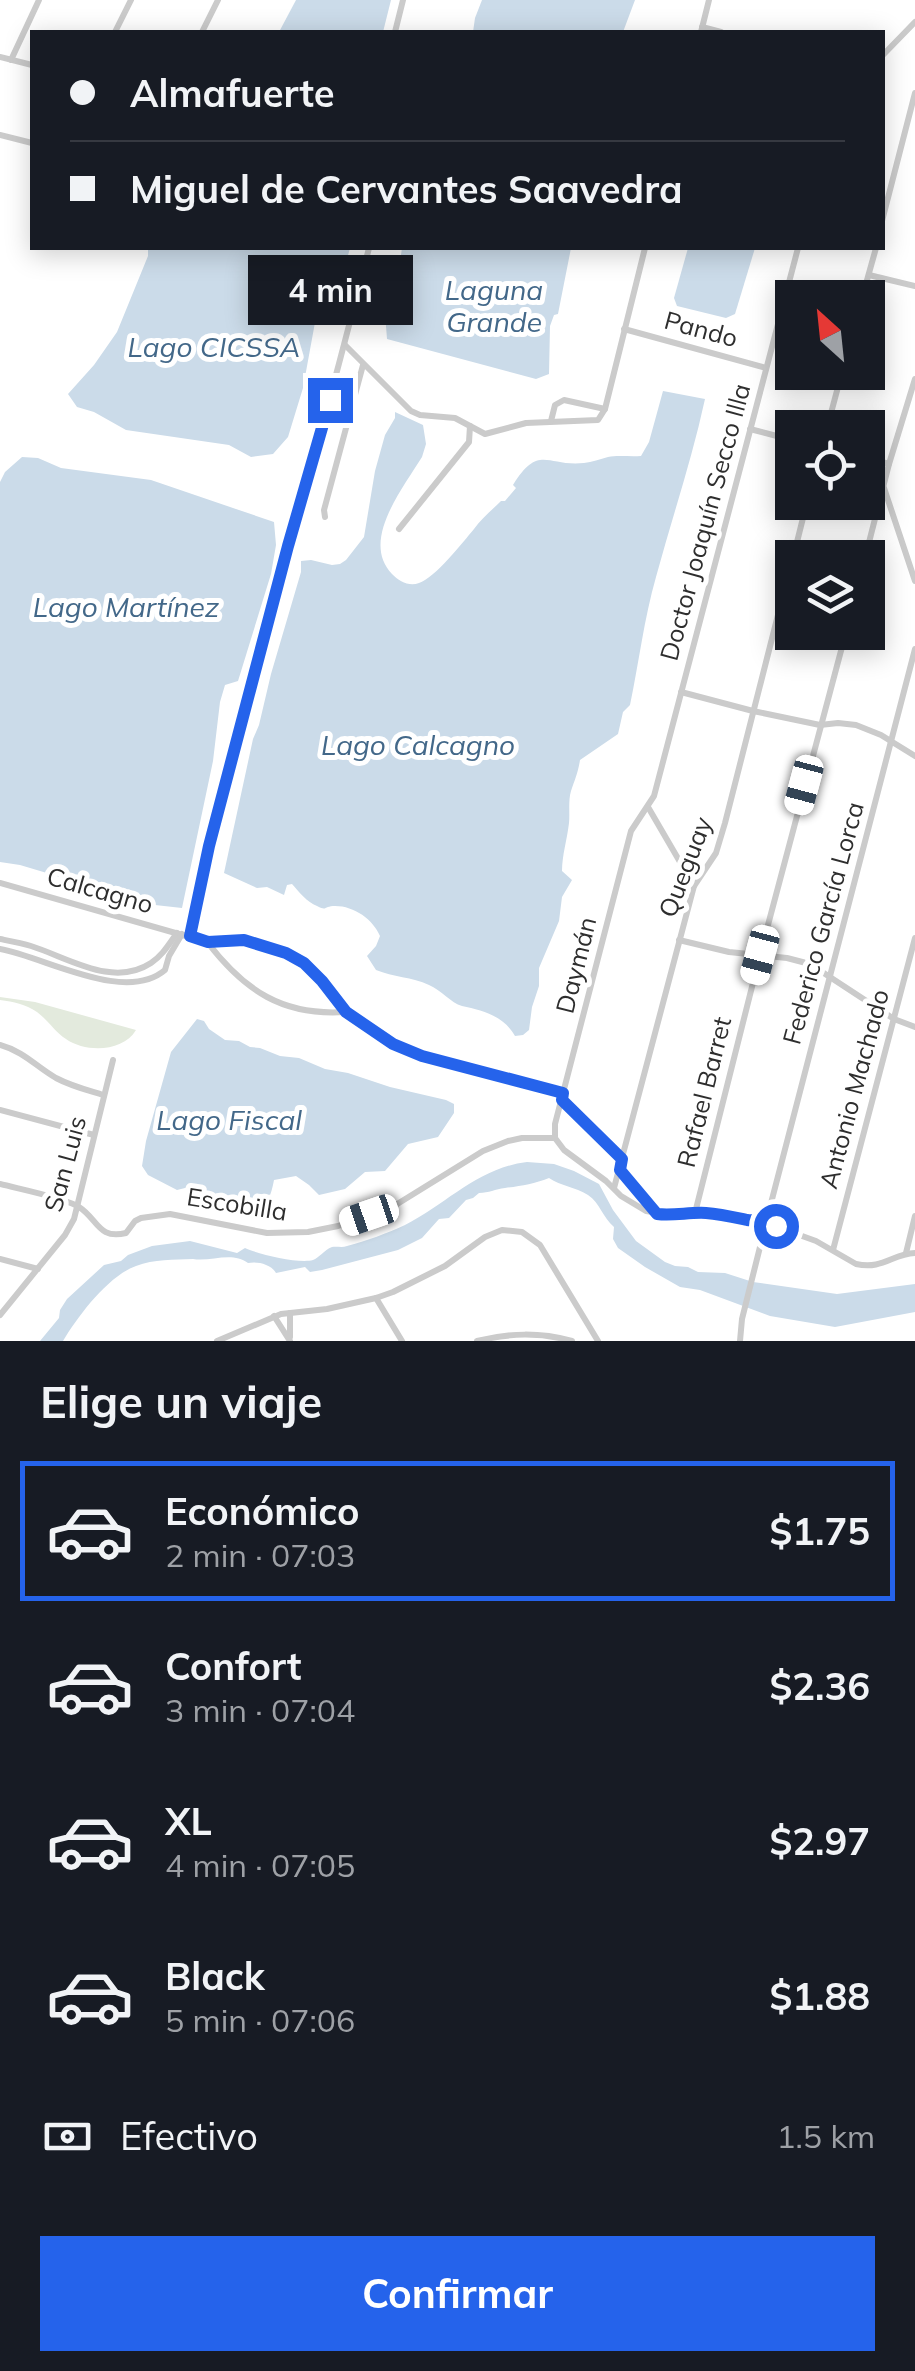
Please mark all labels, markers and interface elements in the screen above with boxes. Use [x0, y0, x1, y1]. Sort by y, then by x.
text: Almafuerte [130, 69, 335, 117]
text: Miguel de Cervantes Saavedra [130, 165, 682, 213]
callout: 4 min [248, 255, 412, 325]
text: 4 min [288, 270, 373, 310]
water label: Laguna Grande [445, 272, 543, 339]
north arrow [775, 280, 885, 390]
map controls [775, 280, 885, 650]
street label: Pando [661, 304, 741, 353]
water label: Lago CICSSA [128, 329, 300, 364]
route end [308, 378, 353, 423]
street label: Doctor Joaquín Secco Illa [653, 380, 756, 664]
button: locate [775, 410, 885, 520]
button: layers [775, 540, 885, 650]
water label: Lago Martínez [33, 589, 220, 624]
water label: Lago Calcagno [321, 727, 515, 762]
car [782, 752, 826, 818]
street label: Federico García Lorca [775, 798, 870, 1047]
street label: Queguay [651, 812, 718, 921]
street label: Calcagno [44, 860, 157, 919]
street label: Daymán [549, 913, 602, 1016]
car [738, 922, 782, 988]
street label: Antonio Machado [812, 986, 895, 1192]
street label: Rafael Barret [670, 1013, 737, 1170]
water label: Lago Fiscal [156, 1102, 302, 1137]
street label: San Luis [37, 1113, 92, 1215]
street label: Escobilla [185, 1180, 289, 1227]
car [336, 1191, 402, 1239]
route start [754, 1204, 799, 1249]
text: Elige un viaje [40, 1373, 322, 1429]
icon: car [45, 1486, 135, 1576]
text: Económico [165, 1487, 360, 1535]
text: $1.75 [769, 1507, 870, 1555]
text: 2 min · 07:03 [165, 1535, 355, 1575]
icon: car [45, 1641, 135, 1731]
text: Confort [165, 1642, 302, 1690]
text: $2.36 [769, 1662, 870, 1710]
text: 3 min · 07:04 [165, 1690, 355, 1730]
icon: car [45, 1796, 135, 1886]
text: XL [165, 1797, 212, 1845]
text: $2.97 [769, 1817, 870, 1865]
text: 4 min · 07:05 [165, 1845, 355, 1885]
icon: car [45, 1951, 135, 2041]
text: Black [165, 1952, 265, 2000]
text: $1.88 [769, 1972, 870, 2020]
text: 5 min · 07:06 [165, 2000, 355, 2040]
icon: cash [40, 2109, 95, 2164]
text: Efectivo [120, 2112, 258, 2160]
text: 1.5 km [776, 2116, 875, 2156]
button: Confirmar [40, 2236, 875, 2351]

